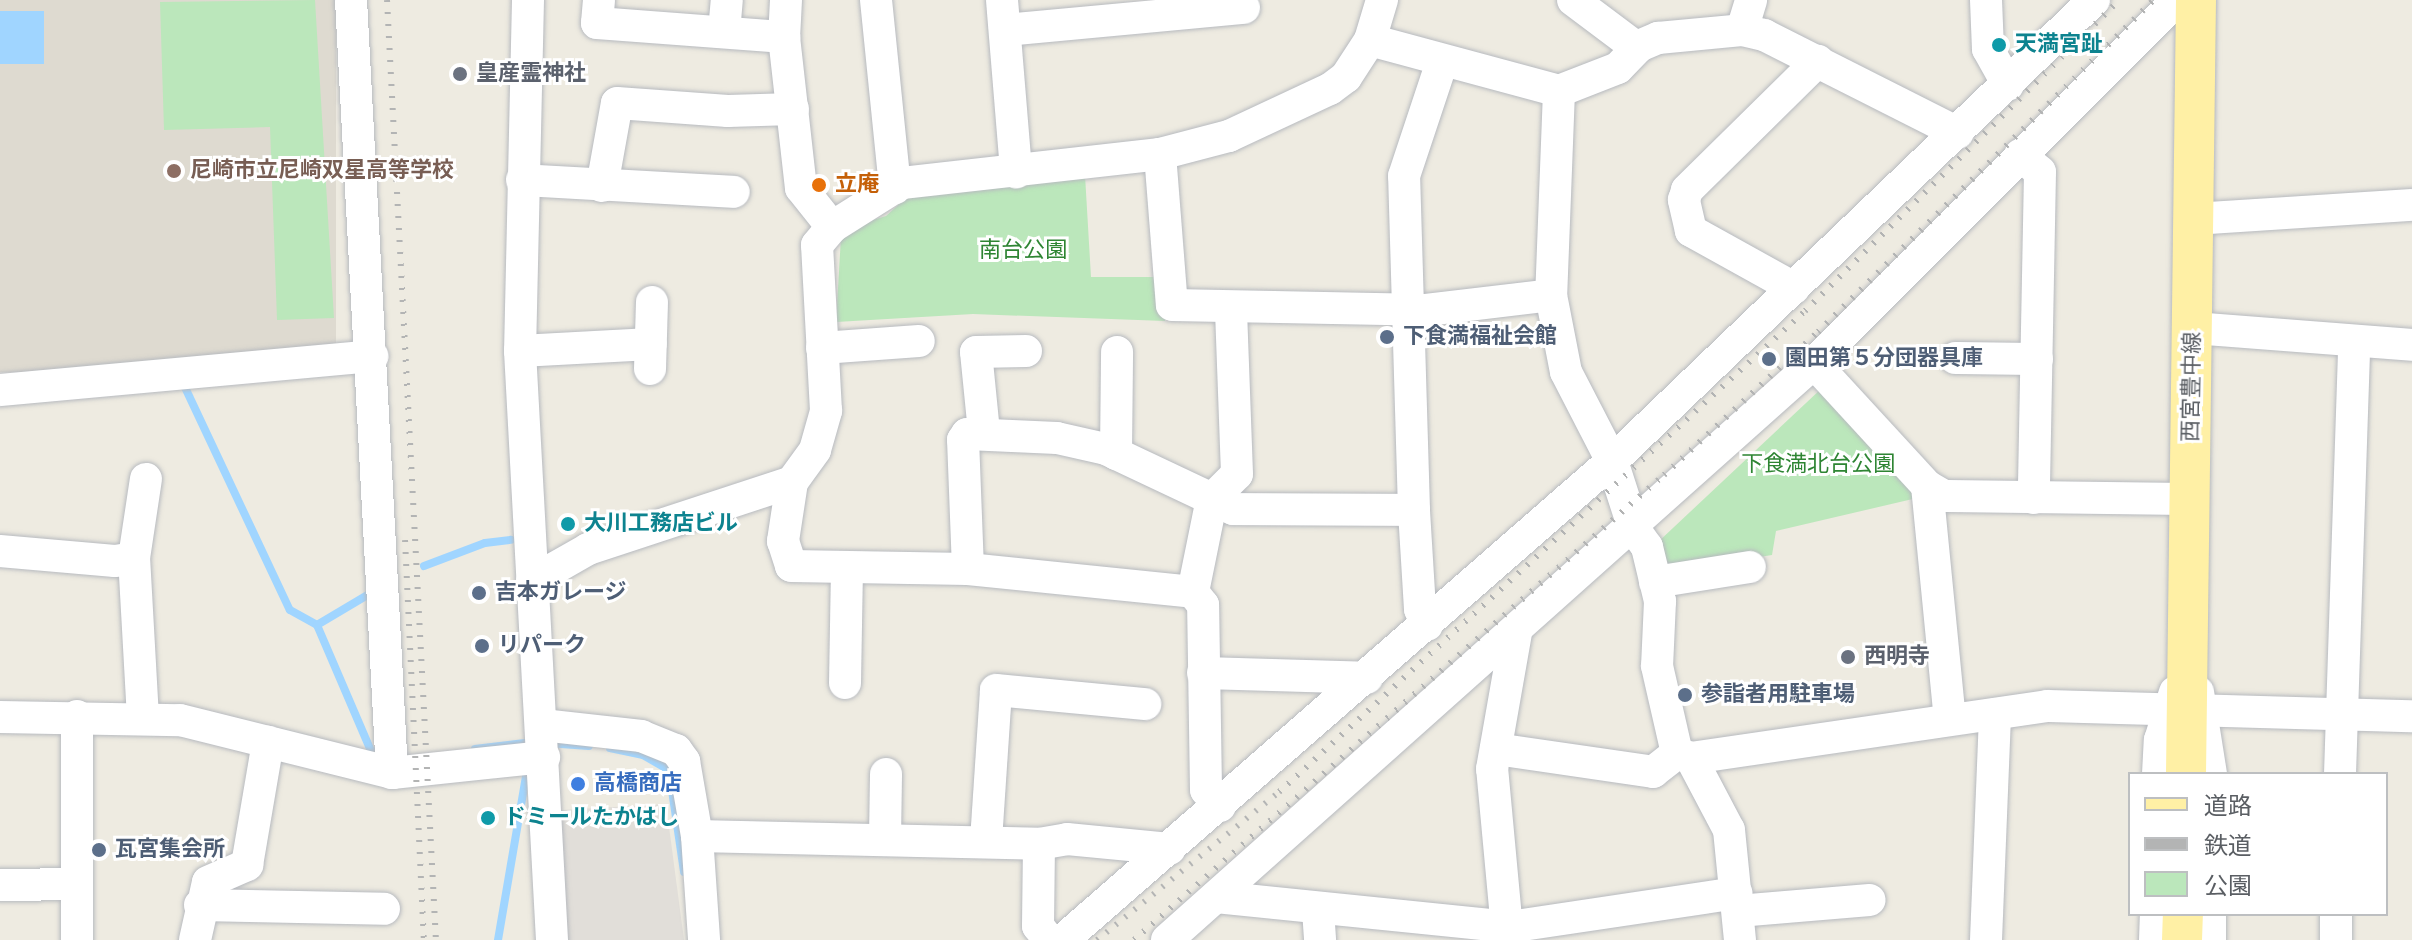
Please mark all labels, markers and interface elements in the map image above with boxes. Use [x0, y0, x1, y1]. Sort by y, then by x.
place label: 天満宮趾 [2015, 32, 2103, 58]
marker: 天満宮趾 [1990, 36, 2008, 54]
place label: 皇産霊神社 [476, 61, 586, 87]
marker: 皇産霊神社 [451, 65, 469, 83]
place label: 尼崎市立尼崎双星高等学校 [190, 158, 454, 184]
marker: 尼崎市立尼崎双星高等学校 [165, 162, 183, 180]
place label: 立庵 [835, 172, 879, 198]
marker: 立庵 [810, 176, 828, 194]
park label: 南台公園 [979, 238, 1067, 264]
place label: 下食満福祉会館 [1403, 324, 1557, 350]
marker: 下食満福祉会館 [1378, 328, 1396, 346]
street label: 西宮豊中線 [2178, 332, 2206, 442]
place label: 園田第５分団器具庫 [1785, 346, 1983, 372]
marker: 園田第５分団器具庫 [1760, 350, 1778, 368]
park label: 下食満北台公園 [1741, 452, 1895, 478]
place label: 大川工務店ビル [584, 511, 738, 537]
marker: 大川工務店ビル [559, 515, 577, 533]
place label: 吉本ガレージ [495, 580, 627, 606]
marker: 吉本ガレージ [470, 584, 488, 602]
place label: リパーク [498, 633, 586, 659]
marker: リパーク [473, 637, 491, 655]
place label: 西明寺 [1864, 644, 1930, 670]
marker: 西明寺 [1839, 648, 1857, 666]
place label: 参詣者用駐車場 [1701, 682, 1855, 708]
marker: 参詣者用駐車場 [1676, 686, 1694, 704]
place label: 高橋商店 [594, 771, 682, 797]
legend [2128, 772, 2388, 916]
marker: 高橋商店 [569, 775, 587, 793]
text: 道路 [2204, 795, 2252, 819]
place label: ドミールたかはし [504, 805, 680, 831]
marker: ドミールたかはし [479, 809, 497, 827]
text: 鉄道 [2204, 835, 2252, 859]
place label: 瓦宮集会所 [115, 837, 225, 863]
marker: 瓦宮集会所 [90, 841, 108, 859]
text: 公園 [2204, 875, 2252, 899]

